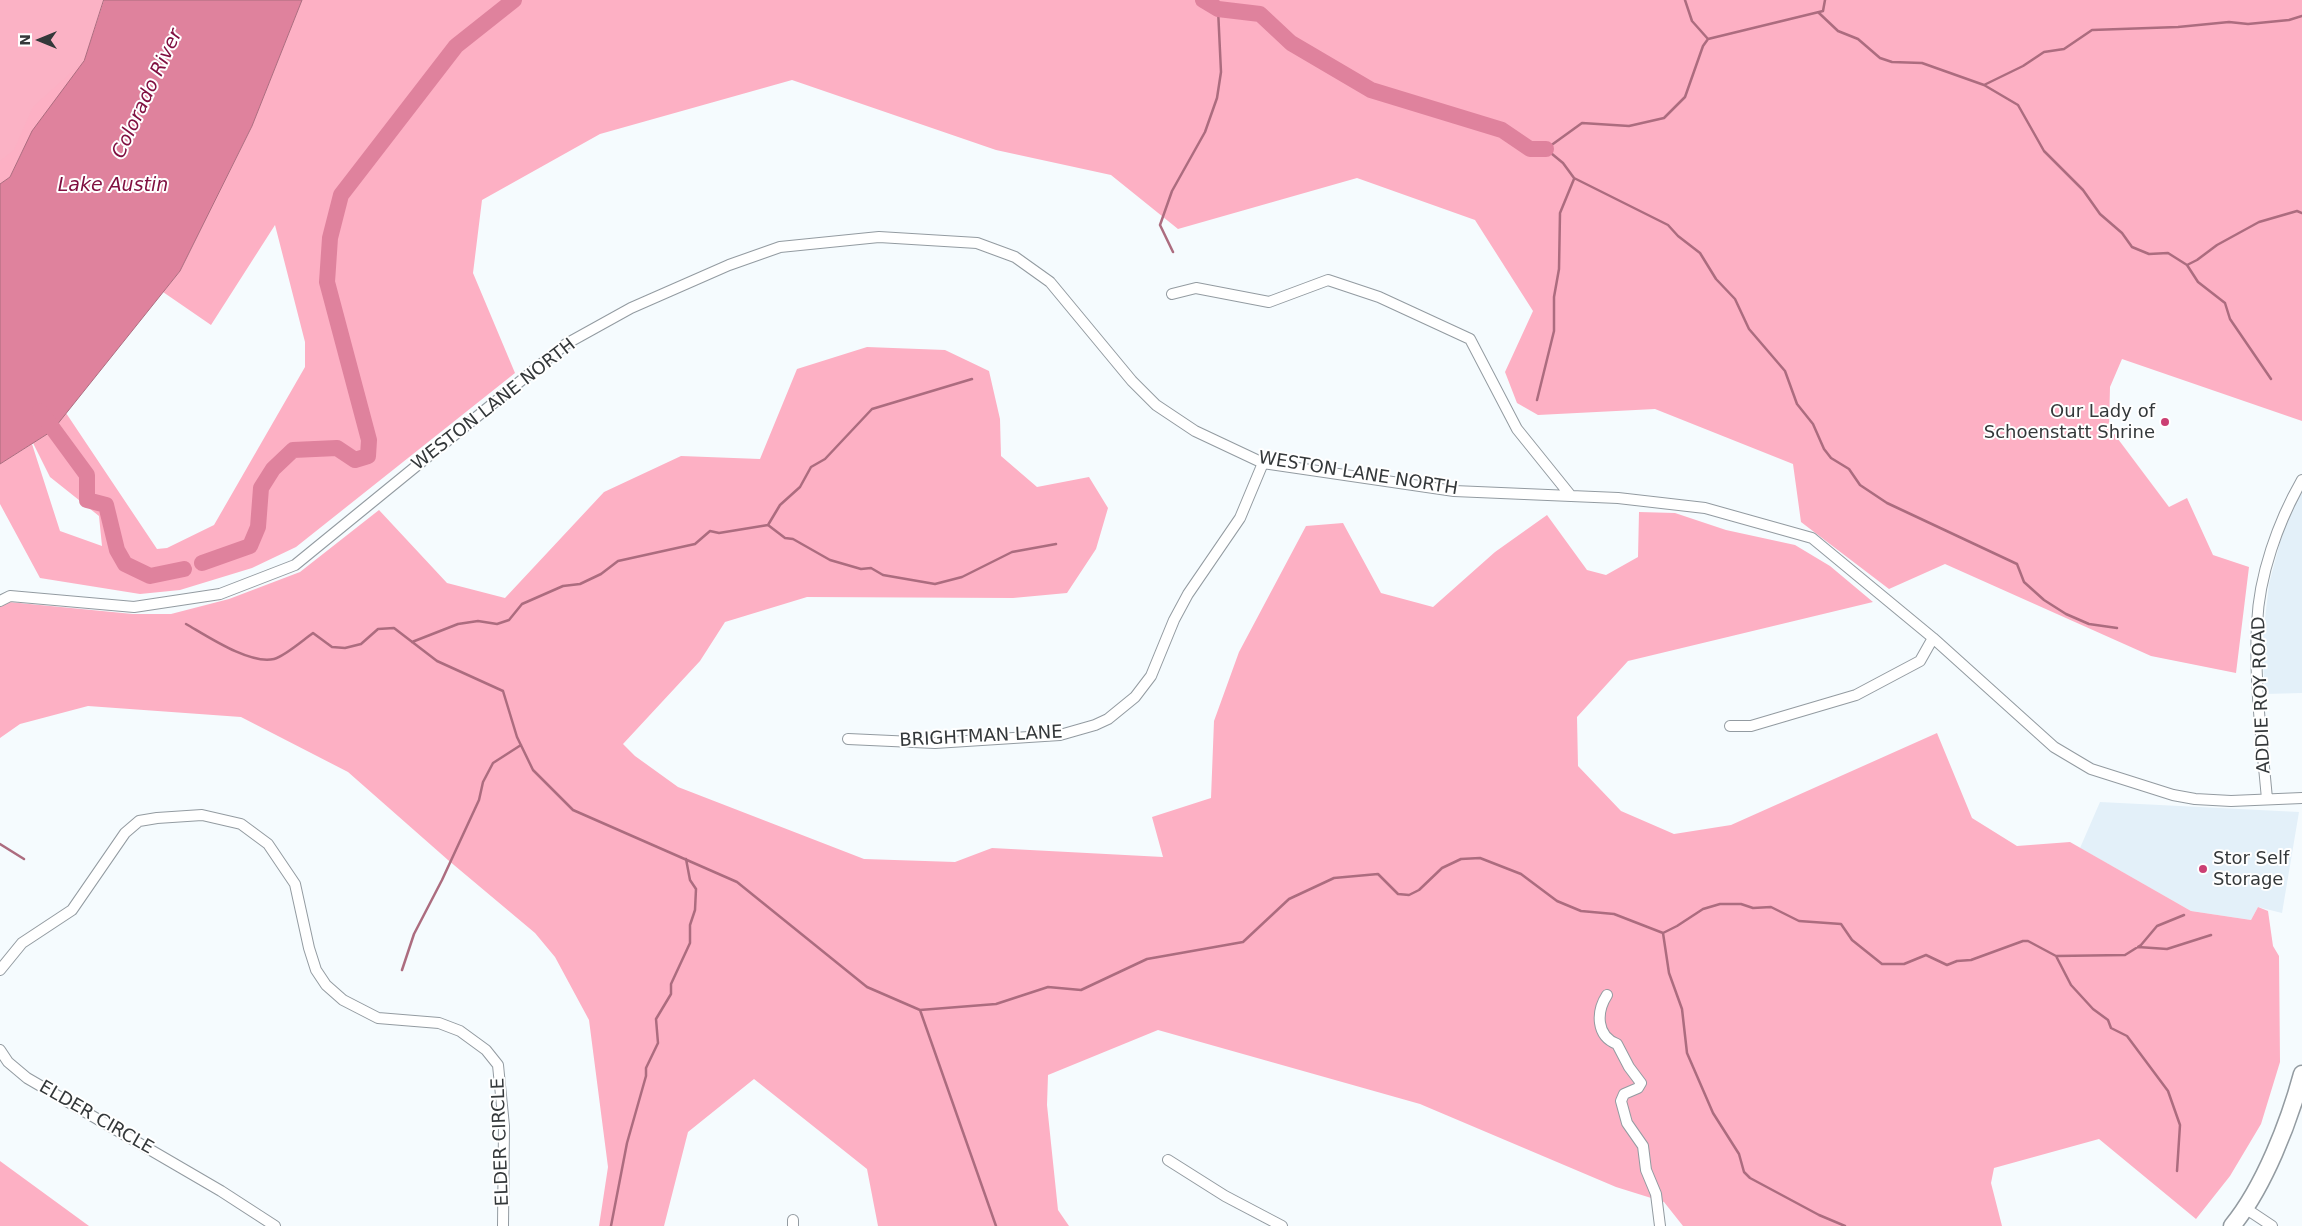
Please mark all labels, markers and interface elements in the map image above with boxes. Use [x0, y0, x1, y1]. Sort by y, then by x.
north arrow [15, 15, 65, 65]
water label: Colorado River [108, 26, 188, 162]
text: N [17, 34, 33, 46]
water label: Lake Austin [58, 175, 168, 197]
street label: WESTON LANE NORTH [408, 334, 580, 476]
place label: Our Lady of Schoenstatt Shrine [1984, 401, 2155, 444]
marker: Our Lady of Schoenstatt Shrine [2159, 416, 2171, 428]
street label: WESTON LANE NORTH [1257, 448, 1459, 500]
street label: ADDIE ROY ROAD [2248, 616, 2276, 774]
street label: BRIGHTMAN LANE [899, 722, 1063, 752]
place label: Stor Self Storage [2213, 848, 2289, 891]
marker: Stor Self Storage [2197, 863, 2209, 875]
street label: ELDER CIRCLE [35, 1077, 157, 1159]
street label: ELDER CIRCLE [488, 1078, 514, 1206]

